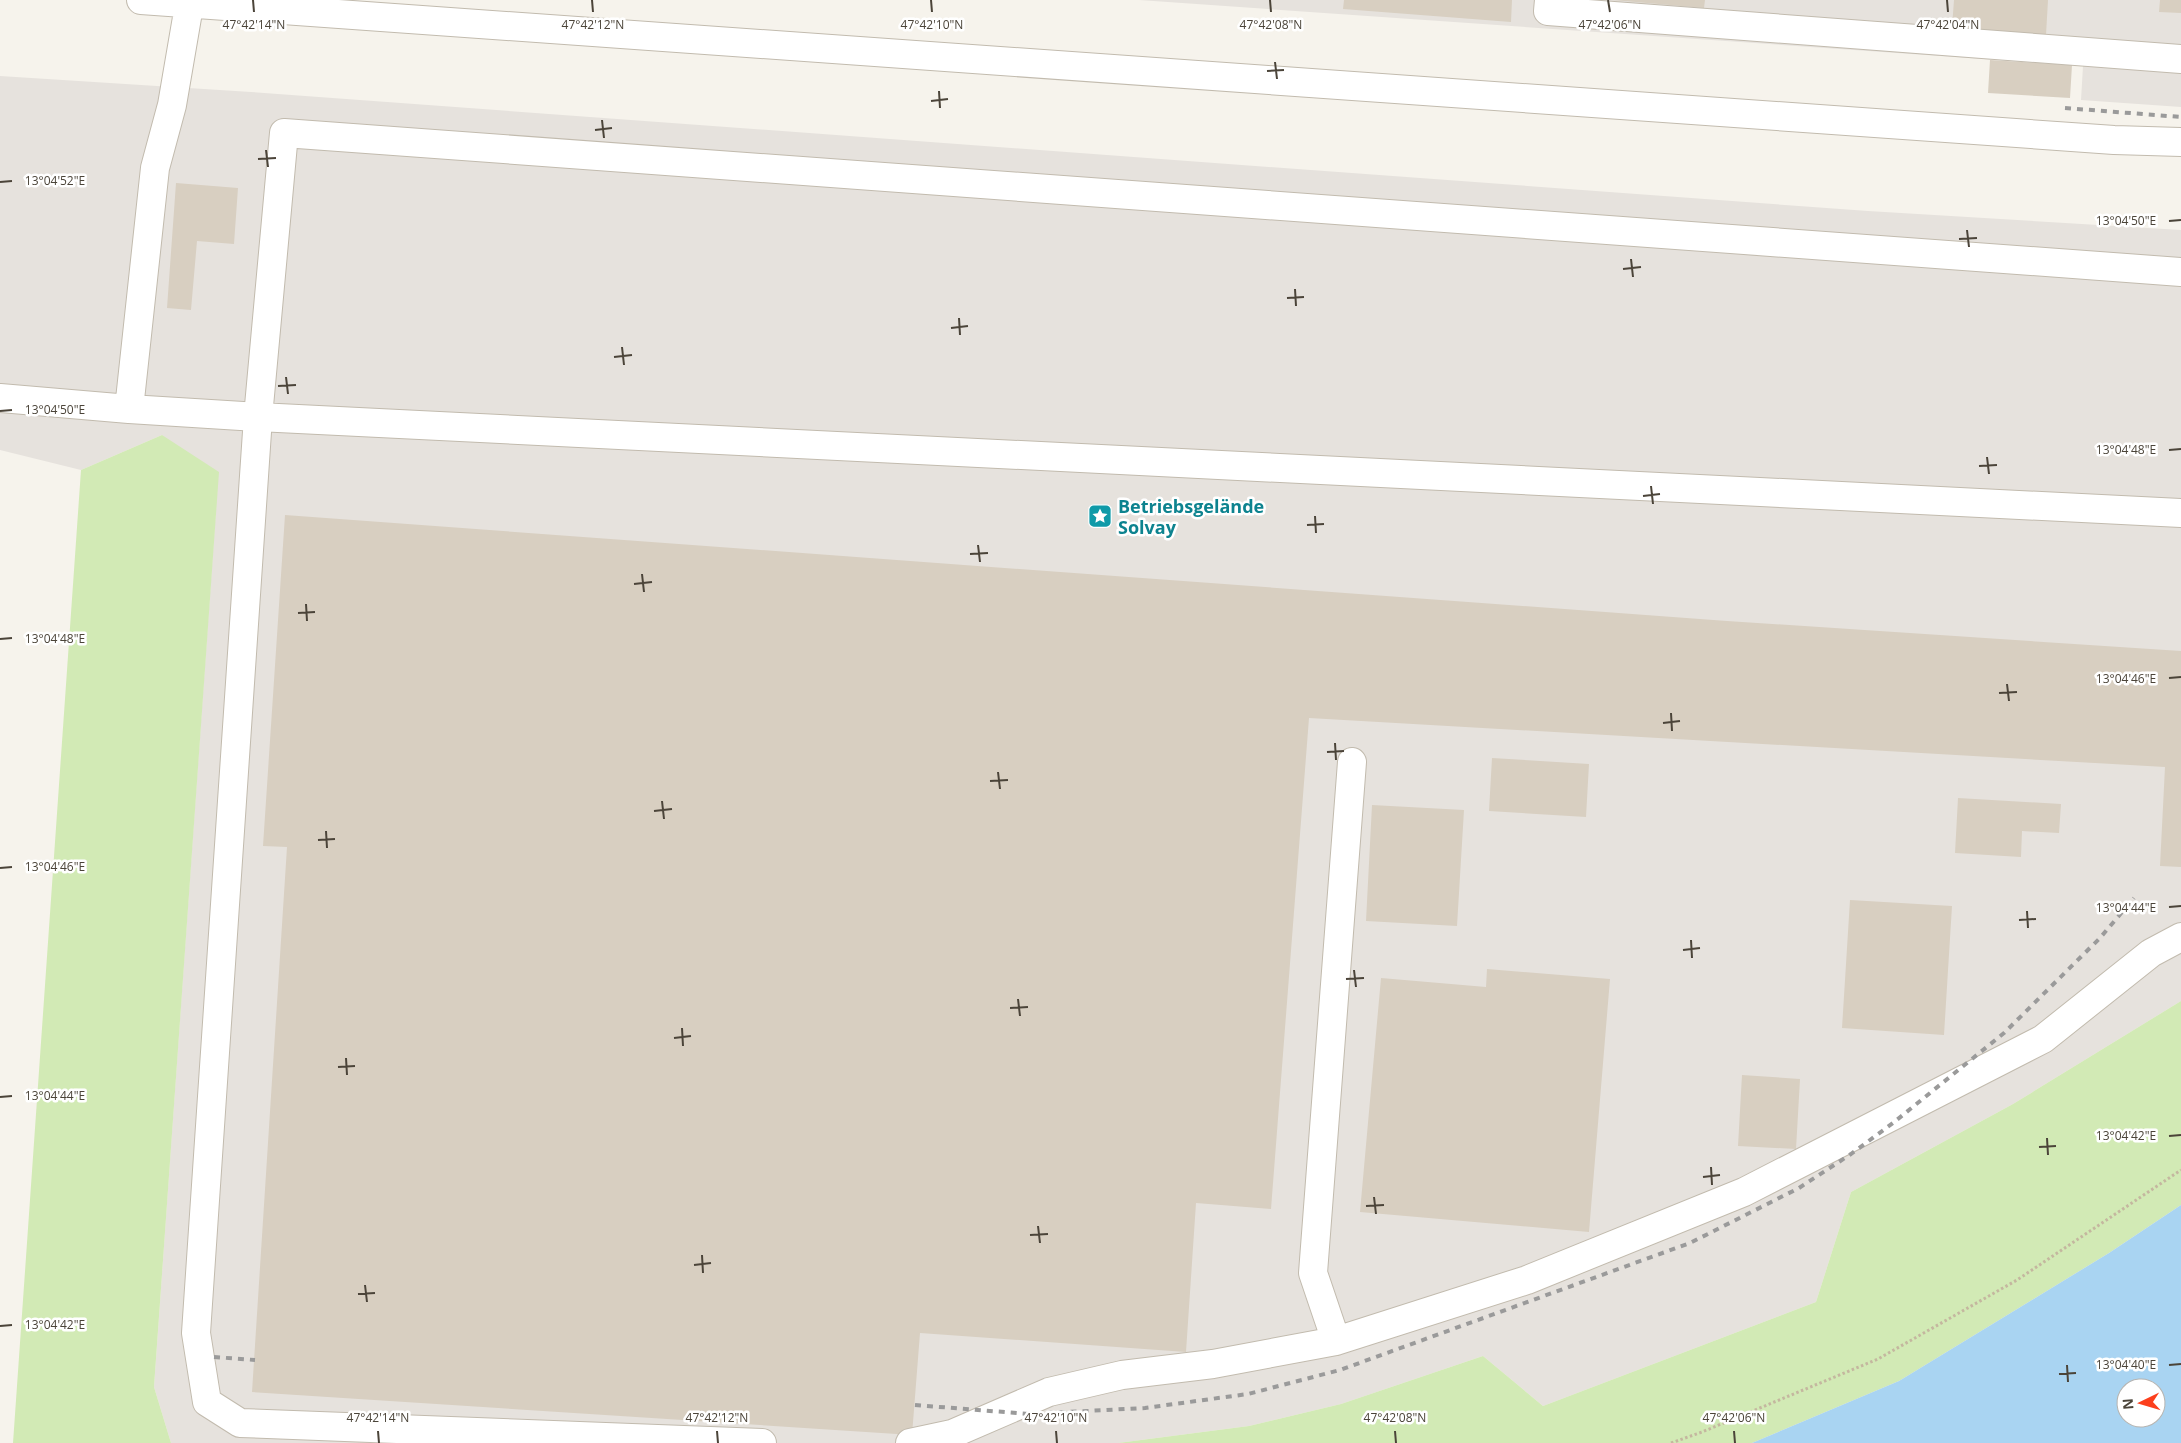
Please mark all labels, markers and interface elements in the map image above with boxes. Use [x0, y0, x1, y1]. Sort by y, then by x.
text: 47°42'14"N [223, 16, 285, 33]
text: 47°42'12"N [562, 16, 624, 33]
text: 47°42'10"N [901, 16, 963, 33]
text: 47°42'08"N [1240, 16, 1302, 33]
text: 47°42'06"N [1579, 16, 1641, 33]
text: 47°42'04"N [1917, 16, 1979, 33]
text: 13°04'52"E [25, 172, 85, 189]
text: 13°04'50"E [2096, 212, 2156, 229]
text: 13°04'50"E [25, 401, 85, 418]
text: 13°04'48"E [2096, 441, 2156, 458]
place label: Betriebsgelände Solvay [1118, 494, 1264, 539]
place icon: Betriebsgelände Solvay [1087, 503, 1113, 529]
text: 13°04'48"E [25, 630, 85, 647]
text: 13°04'46"E [2096, 670, 2156, 687]
text: 13°04'46"E [25, 858, 85, 875]
text: 13°04'44"E [2096, 899, 2156, 916]
text: 13°04'44"E [25, 1087, 85, 1104]
text: 13°04'42"E [2096, 1127, 2156, 1144]
text: 13°04'42"E [25, 1316, 85, 1333]
text: 13°04'40"E [2096, 1356, 2156, 1373]
north arrow [2116, 1378, 2166, 1428]
text: N [2118, 1398, 2138, 1411]
text: 47°42'14"N [347, 1409, 409, 1426]
text: 47°42'12"N [686, 1409, 748, 1426]
text: 47°42'10"N [1025, 1409, 1087, 1426]
text: 47°42'08"N [1364, 1409, 1426, 1426]
text: 47°42'06"N [1703, 1409, 1765, 1426]

